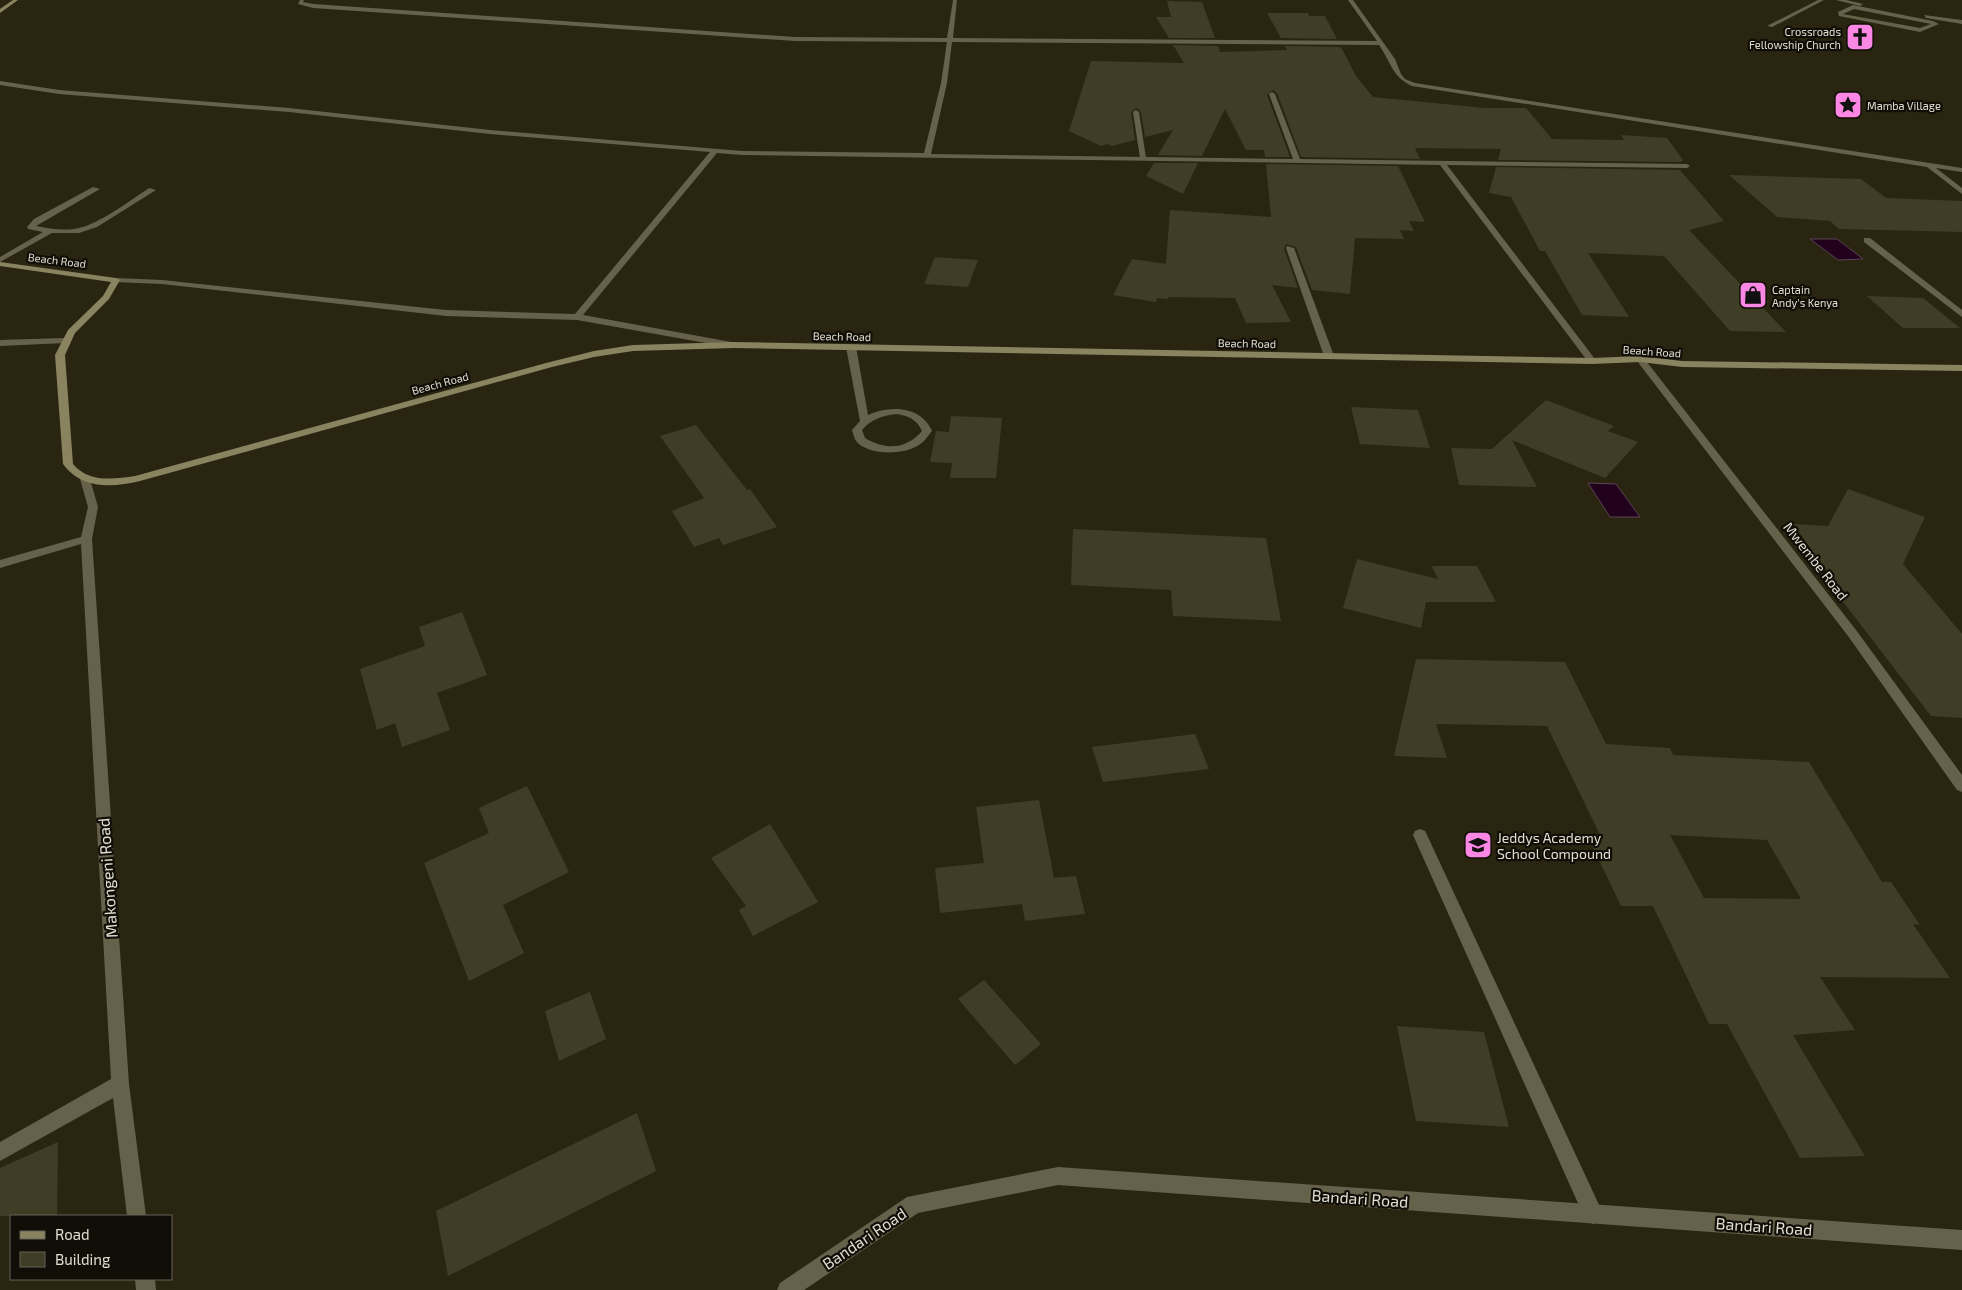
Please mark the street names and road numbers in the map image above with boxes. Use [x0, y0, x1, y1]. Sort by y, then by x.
street label: Beach Road [27, 250, 87, 270]
street label: Beach Road [813, 329, 871, 343]
street label: Beach Road [1218, 336, 1276, 350]
street label: Beach Road [1622, 342, 1682, 360]
street label: Beach Road [410, 369, 470, 397]
street label: Mwembe Road [1780, 519, 1852, 603]
street label: Makongeni Road [93, 817, 121, 939]
street label: Bandari Road [1311, 1185, 1409, 1211]
street label: Bandari Road [819, 1203, 909, 1273]
street label: Bandari Road [1715, 1213, 1813, 1239]

